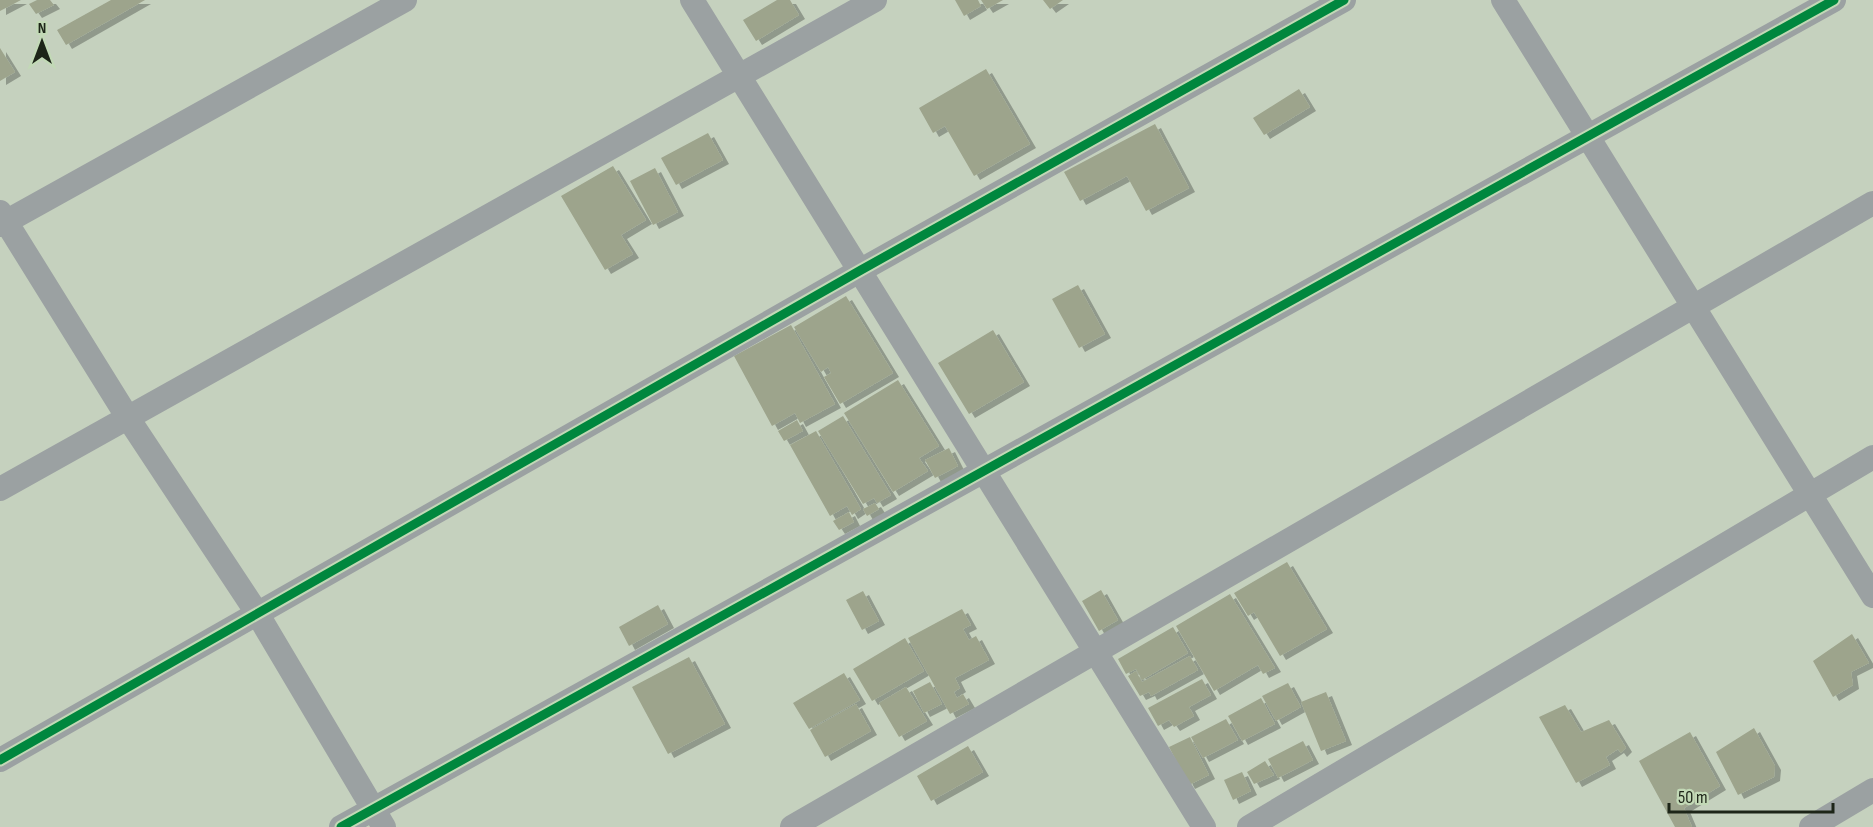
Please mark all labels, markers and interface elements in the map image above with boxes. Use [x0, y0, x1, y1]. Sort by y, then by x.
north arrow [12, 12, 72, 72]
text: N [38, 19, 46, 38]
scale bar [1669, 776, 1832, 814]
text: 50 m [1678, 787, 1708, 808]

